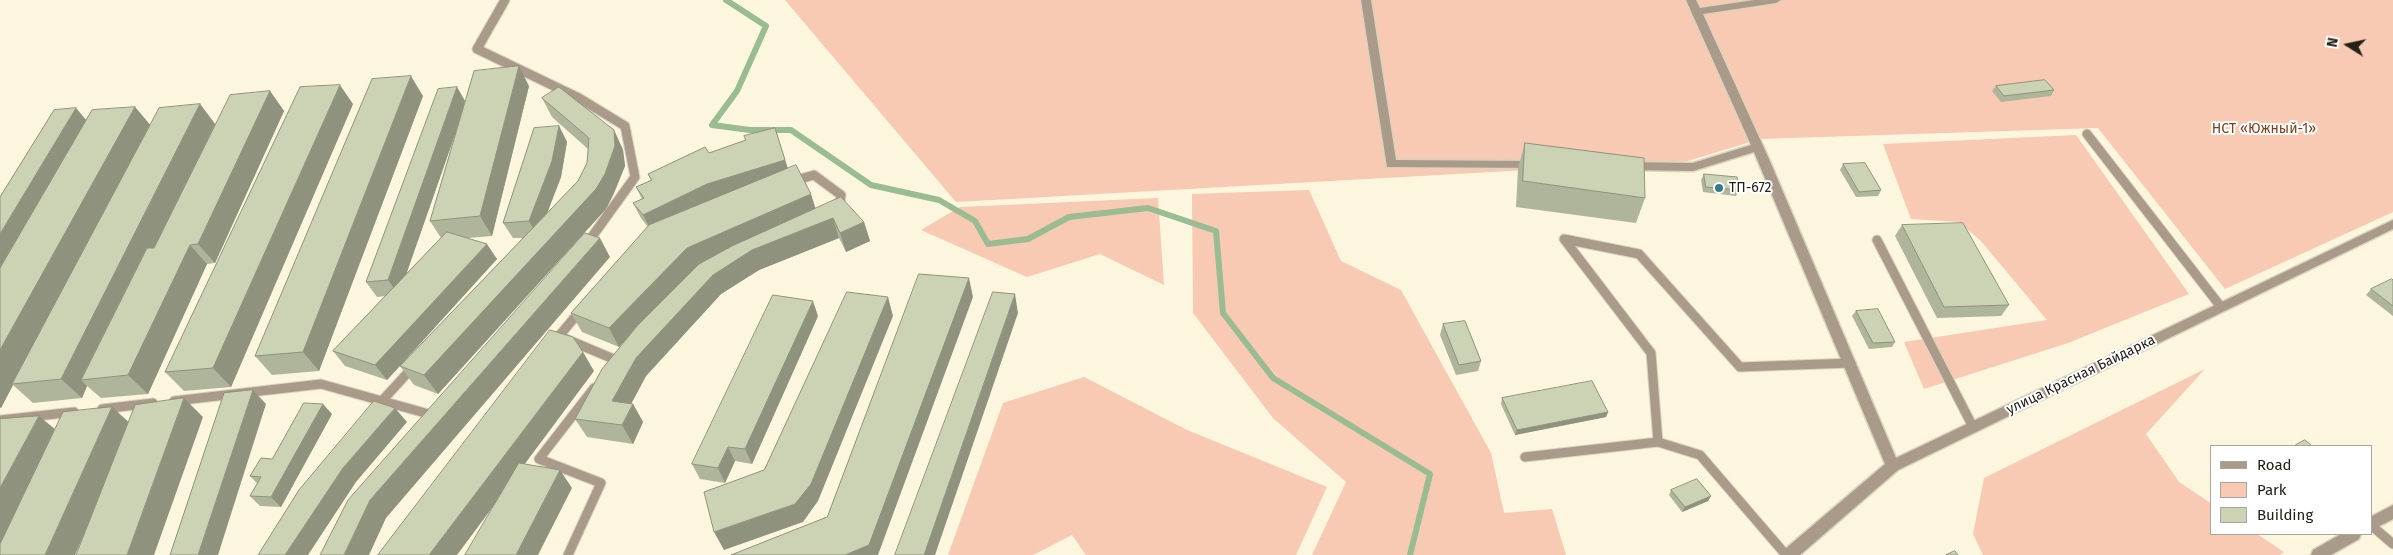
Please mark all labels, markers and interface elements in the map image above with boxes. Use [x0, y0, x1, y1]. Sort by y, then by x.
north arrow [2323, 20, 2373, 70]
text: N [2324, 36, 2342, 48]
park label: НСТ «Южный-1» [2212, 121, 2316, 137]
place label: ТП-672 [1729, 180, 1771, 196]
marker: ТП-672 [1713, 182, 1725, 194]
street label: улица Красная Байдарка [2004, 332, 2158, 418]
legend [2210, 445, 2373, 535]
text: Road [2257, 456, 2292, 474]
text: Park [2257, 481, 2287, 499]
text: Building [2257, 506, 2313, 524]

